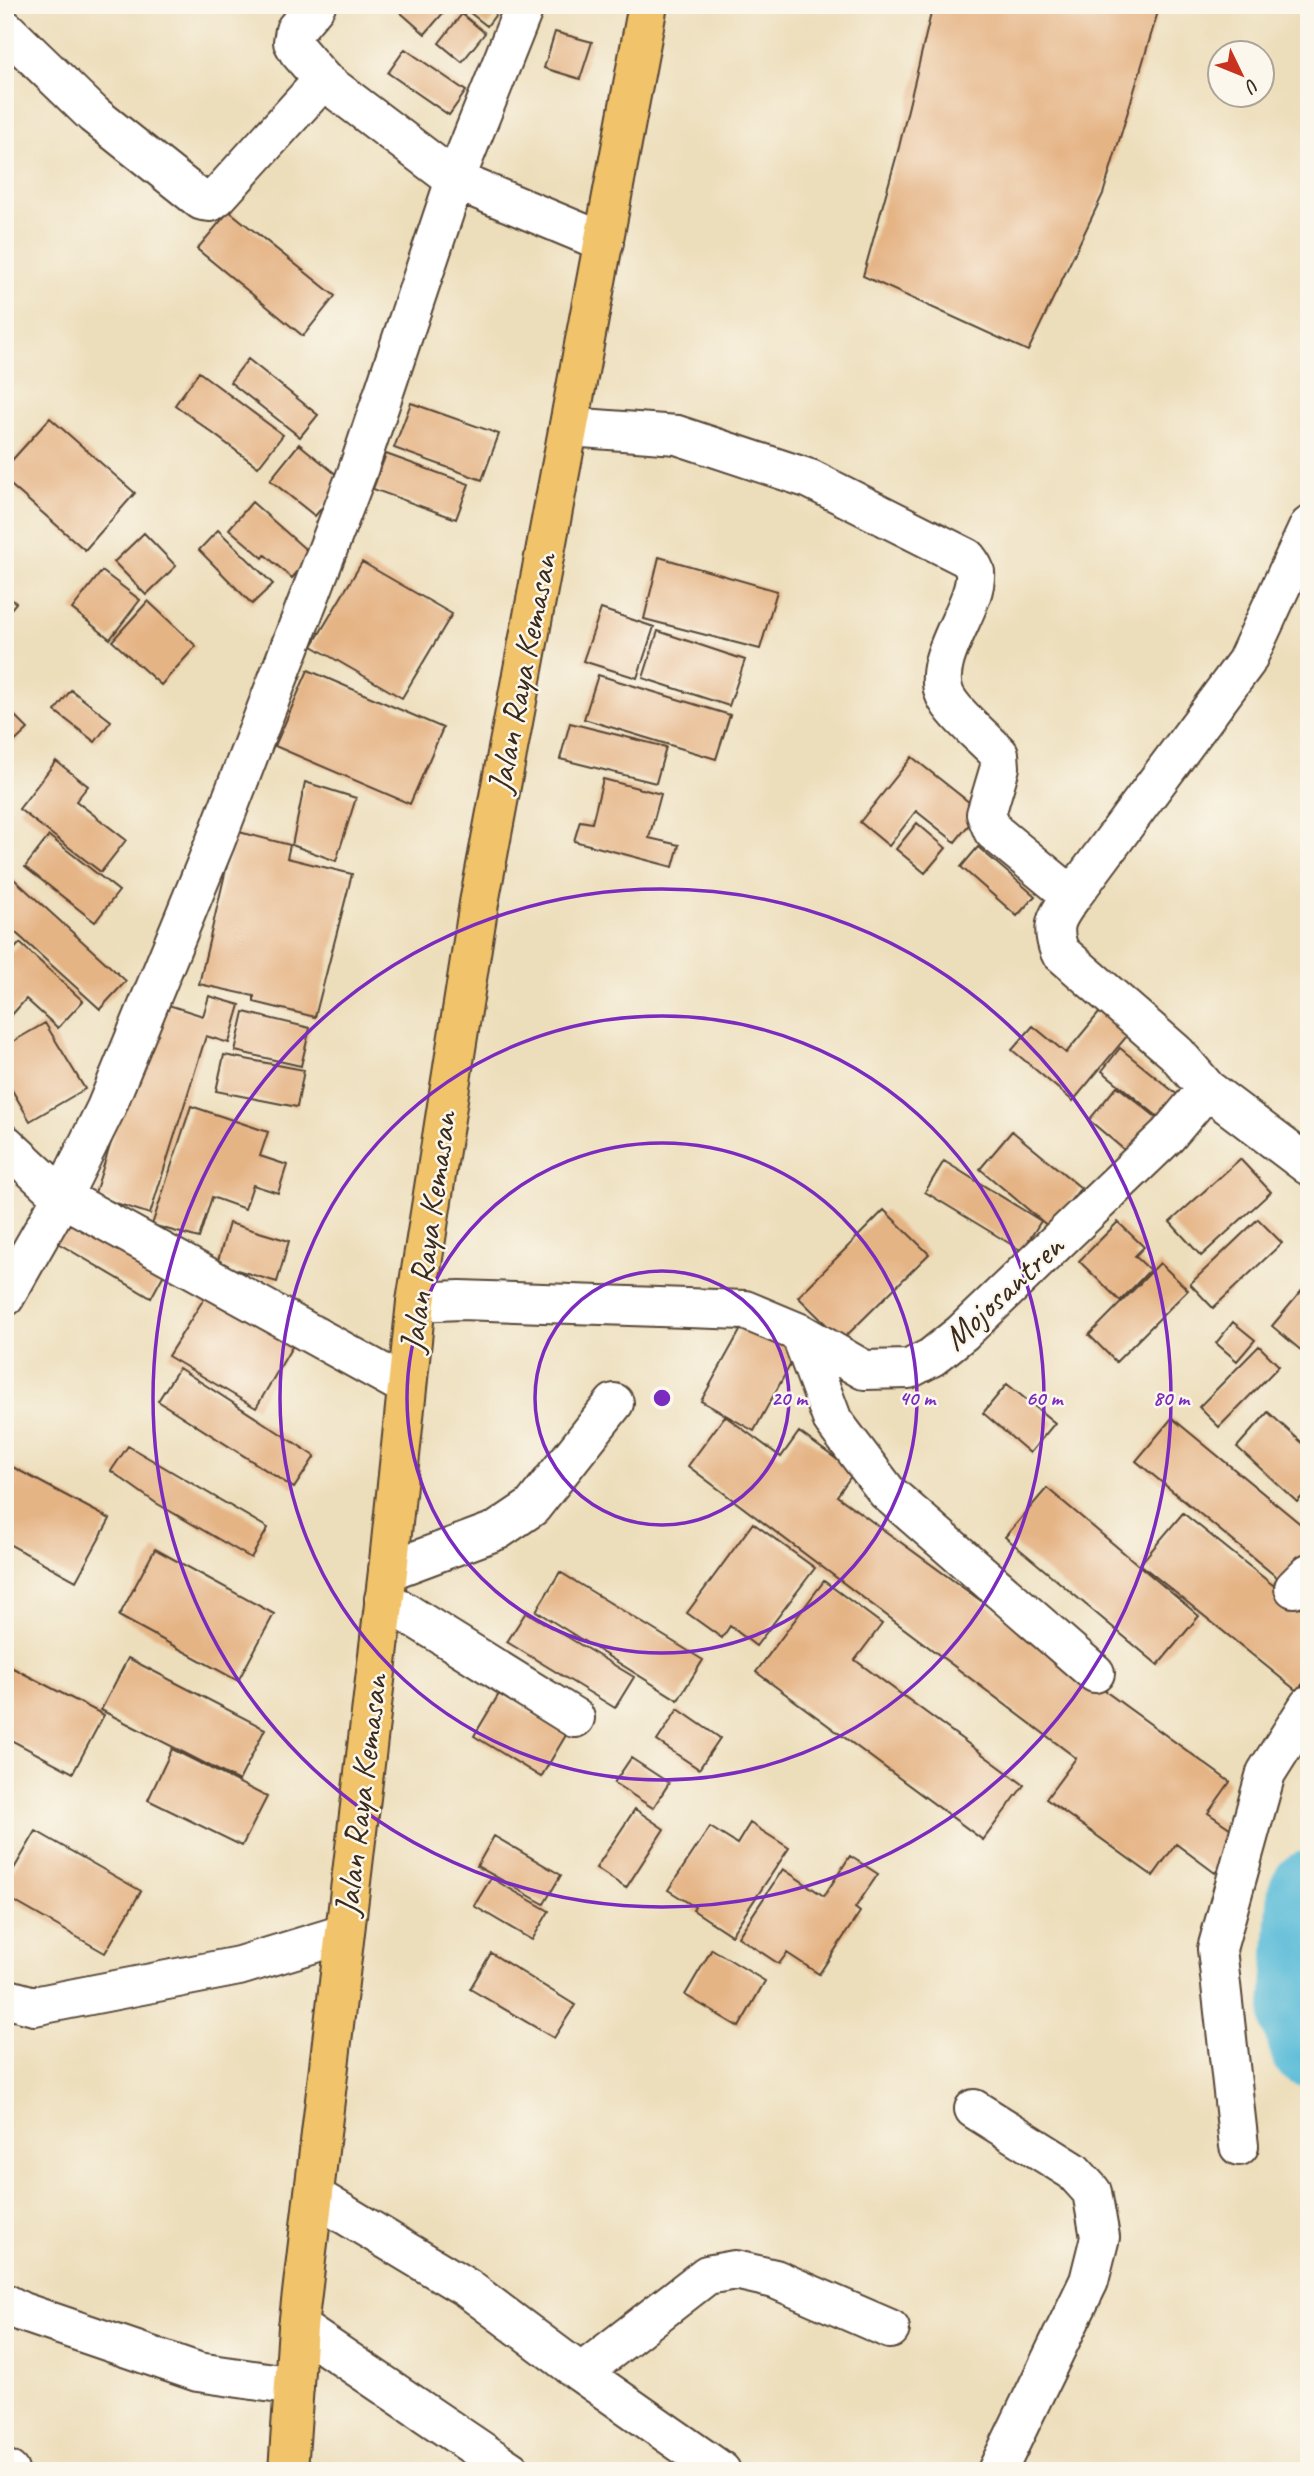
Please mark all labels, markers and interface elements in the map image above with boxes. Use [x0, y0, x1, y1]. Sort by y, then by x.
north arrow [1206, 38, 1276, 108]
text: U [1238, 73, 1265, 99]
street label: Jalan Raya Kemasan [476, 547, 568, 798]
street label: Jalan Raya Kemasan [389, 1106, 467, 1357]
street label: Mojosantren [933, 1223, 1075, 1360]
text: 20 m [771, 1385, 809, 1411]
text: 40 m [899, 1385, 937, 1411]
text: 60 m [1026, 1385, 1064, 1411]
text: 80 m [1153, 1385, 1191, 1411]
centre of rings [650, 1386, 674, 1410]
street label: Jalan Raya Kemasan [324, 1669, 398, 1920]

